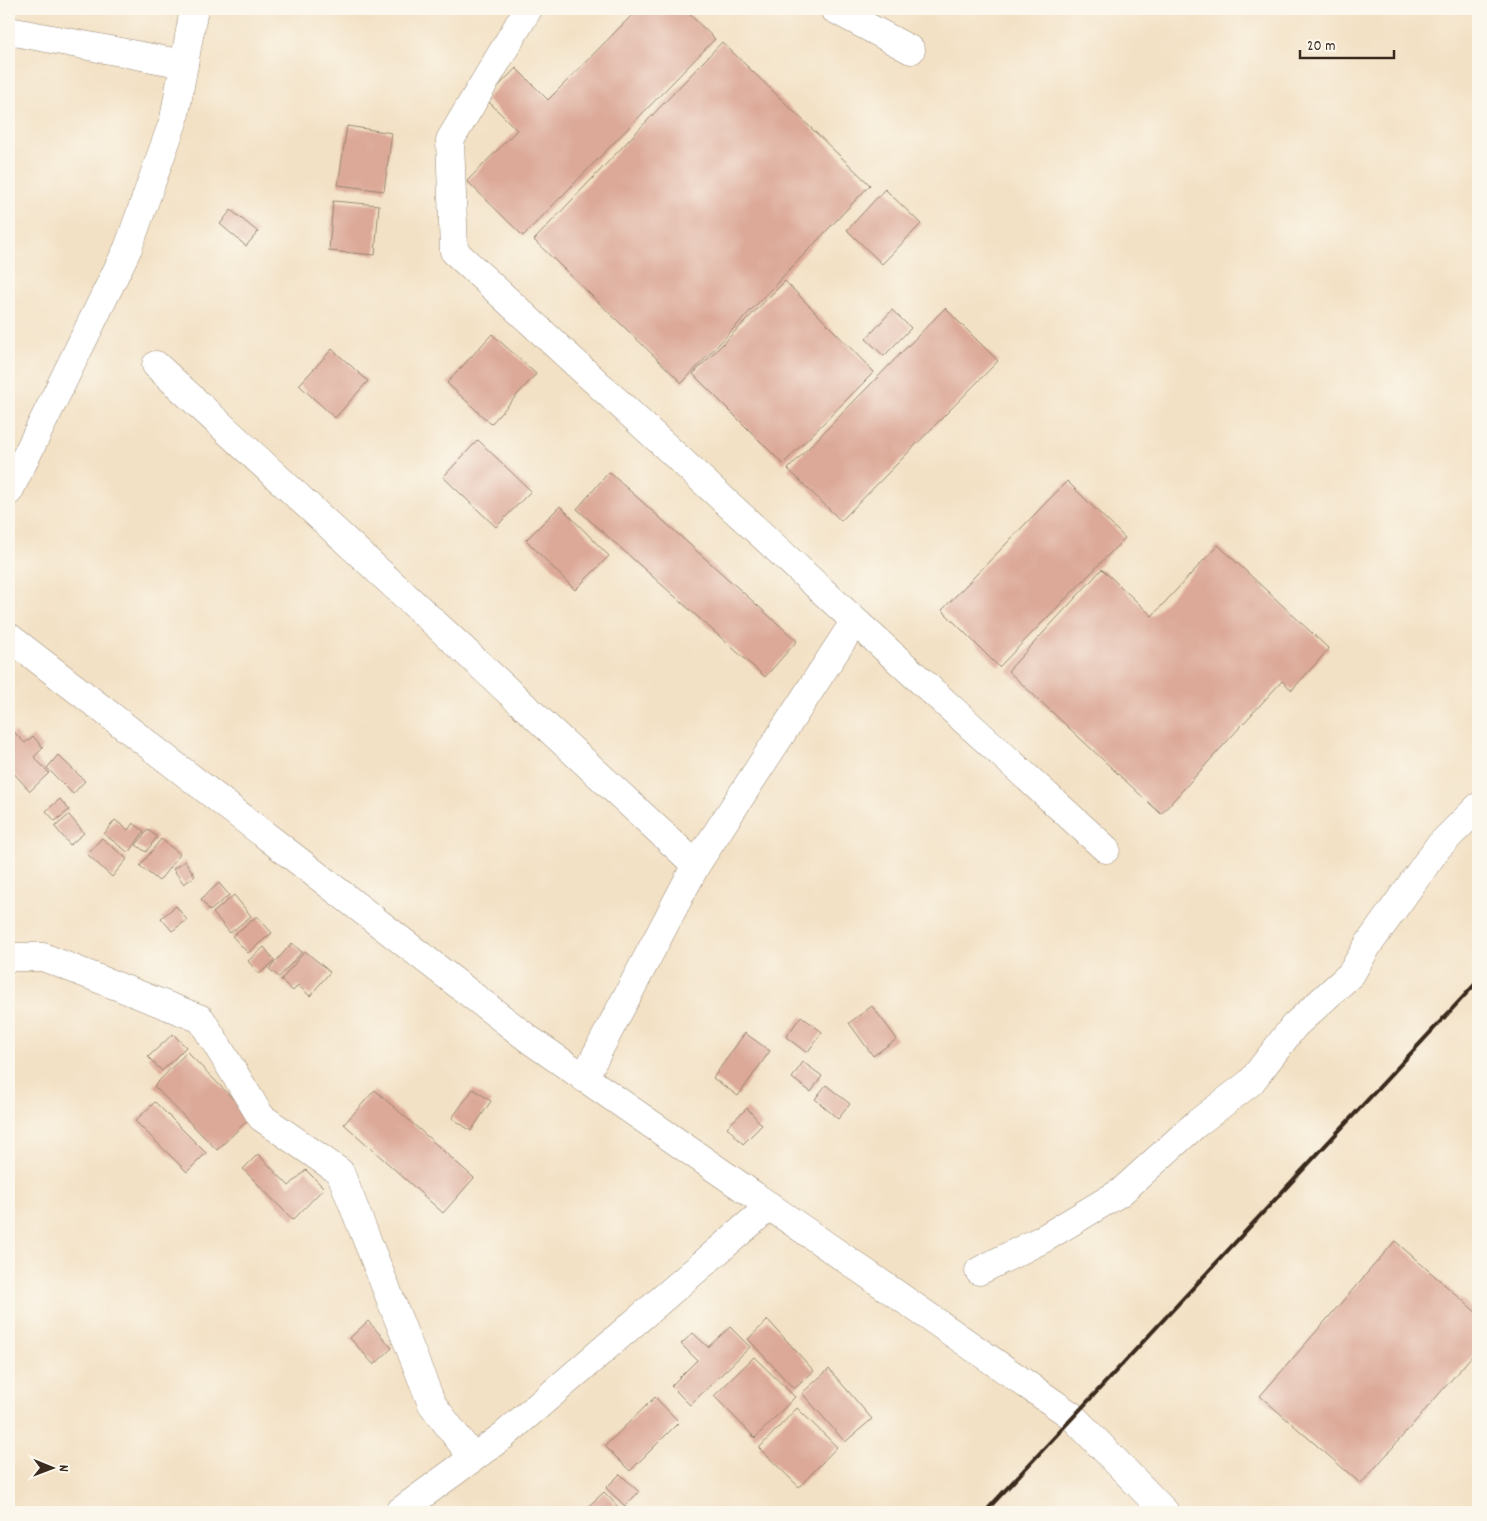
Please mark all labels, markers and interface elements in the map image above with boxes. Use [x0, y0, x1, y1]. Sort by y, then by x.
scale bar [1300, 28, 1393, 60]
text: 20 m [1307, 36, 1335, 58]
north arrow [28, 1444, 78, 1494]
text: N [53, 1465, 73, 1472]

